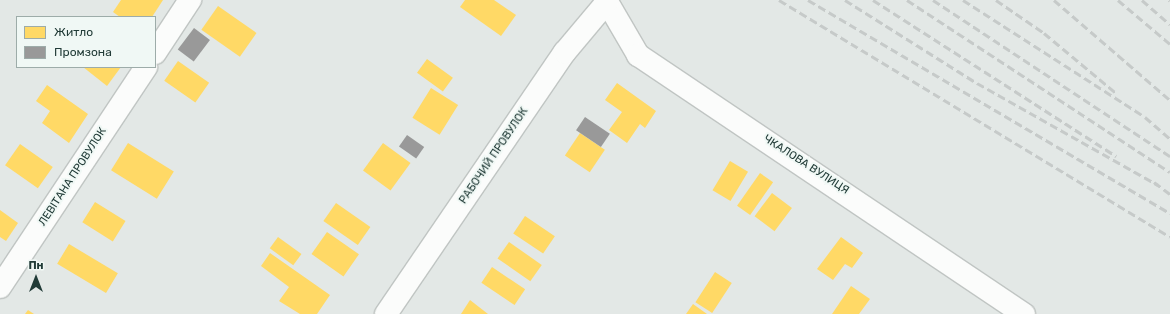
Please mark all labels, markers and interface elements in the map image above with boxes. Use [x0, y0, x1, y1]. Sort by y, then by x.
legend [16, 16, 156, 68]
text: Житло [54, 25, 93, 39]
text: Промзона [54, 45, 112, 59]
street label: РАБОЧИЙ ПРОВУЛОК [457, 105, 531, 207]
street label: ЛЕВІТАНА ПРОВУЛОК [36, 125, 110, 229]
street label: ЧКАЛОВА ВУЛИЦЯ [761, 133, 851, 197]
north arrow [16, 258, 56, 298]
text: Пн [28, 259, 44, 272]

